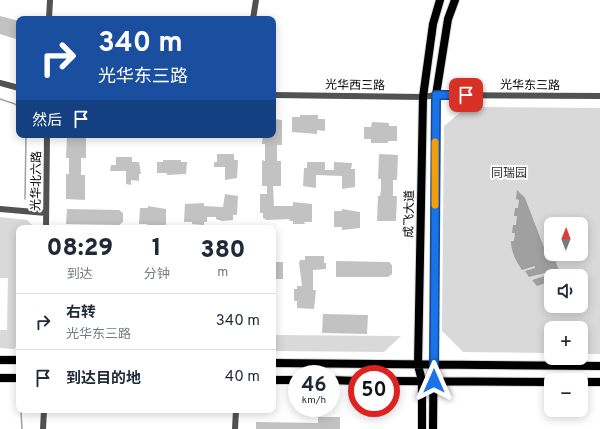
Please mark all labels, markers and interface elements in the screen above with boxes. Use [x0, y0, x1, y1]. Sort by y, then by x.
text: 340 m [98, 26, 183, 62]
icon: right [32, 32, 84, 84]
text: 光华东三路 [98, 66, 188, 89]
street label: 光华西三路 [325, 77, 385, 95]
street label: 光华东三路 [500, 77, 560, 95]
pin [449, 78, 483, 112]
icon: arrive [455, 84, 477, 106]
icon: arrive [70, 108, 92, 130]
text: 然后 [32, 112, 62, 131]
street label: 光华北六路 [28, 151, 46, 211]
park label: 同瑞园 [491, 166, 527, 182]
street label: 成飞大道 [402, 190, 418, 238]
north arrow [544, 217, 588, 261]
map controls [544, 217, 588, 417]
text: 08:29 [47, 234, 113, 264]
text: 1 [152, 234, 162, 264]
text: 380 [200, 236, 245, 266]
text: m [217, 265, 228, 281]
text: 到达 [67, 267, 93, 283]
text: 分钟 [144, 267, 170, 283]
button: sound [544, 269, 588, 313]
text: 右转 [66, 304, 96, 323]
icon: right [32, 311, 54, 333]
text: 340 m [216, 312, 260, 331]
button: + [544, 321, 588, 365]
text: 光华东三路 [66, 327, 131, 343]
position arrow [413, 360, 455, 402]
speed limit sign: 50 [348, 365, 400, 417]
icon: arrive [32, 367, 54, 389]
text: 40 m [225, 368, 260, 387]
text: 到达目的地 [66, 370, 141, 389]
text: 46 [301, 373, 327, 399]
button: − [544, 373, 588, 417]
text: km/h [302, 394, 326, 407]

